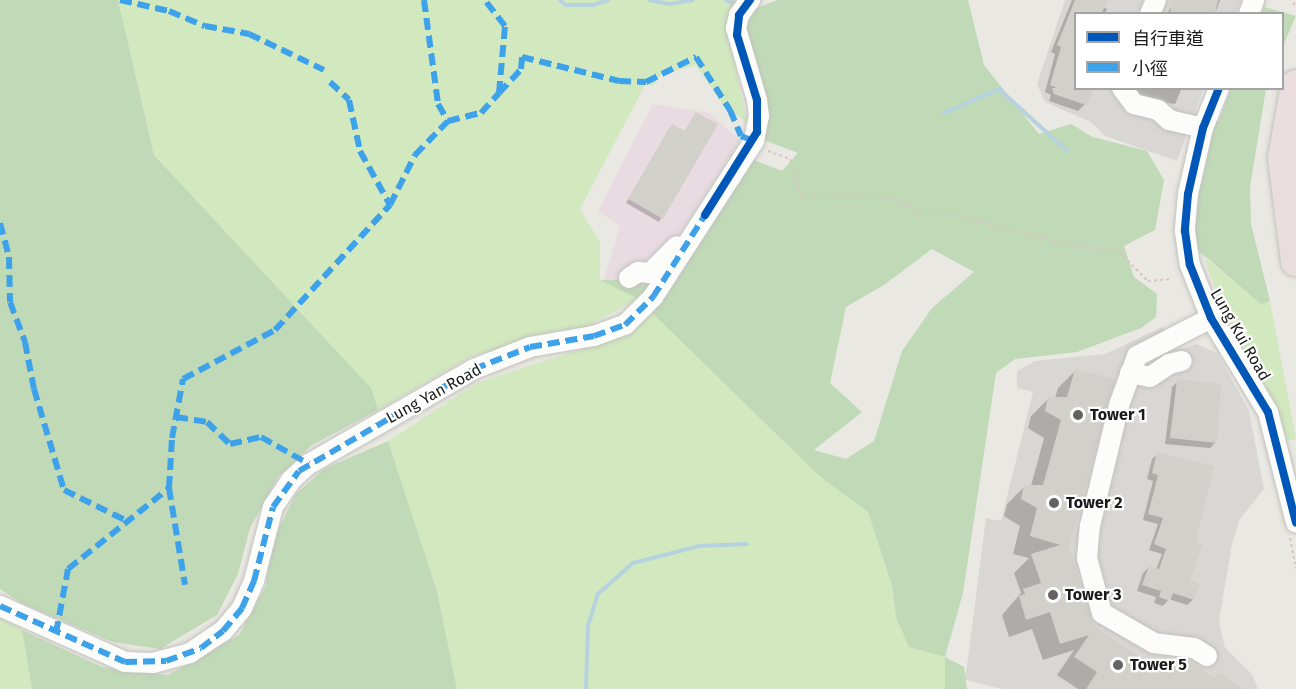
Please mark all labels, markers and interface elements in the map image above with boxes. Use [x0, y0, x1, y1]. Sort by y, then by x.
legend [1074, 12, 1284, 90]
text: 自行車道 [1132, 28, 1204, 50]
text: 小徑 [1132, 58, 1168, 80]
street label: Lung Kui Road [1206, 286, 1274, 384]
street label: Lung Yan Road [383, 360, 485, 428]
place label: Tower 1 [1090, 405, 1146, 425]
marker: Tower 1 [1071, 408, 1085, 422]
place label: Tower 2 [1066, 493, 1122, 513]
marker: Tower 2 [1047, 496, 1061, 510]
place label: Tower 3 [1065, 585, 1121, 605]
marker: Tower 3 [1046, 588, 1060, 602]
place label: Tower 5 [1130, 655, 1187, 675]
marker: Tower 5 [1111, 658, 1125, 672]

